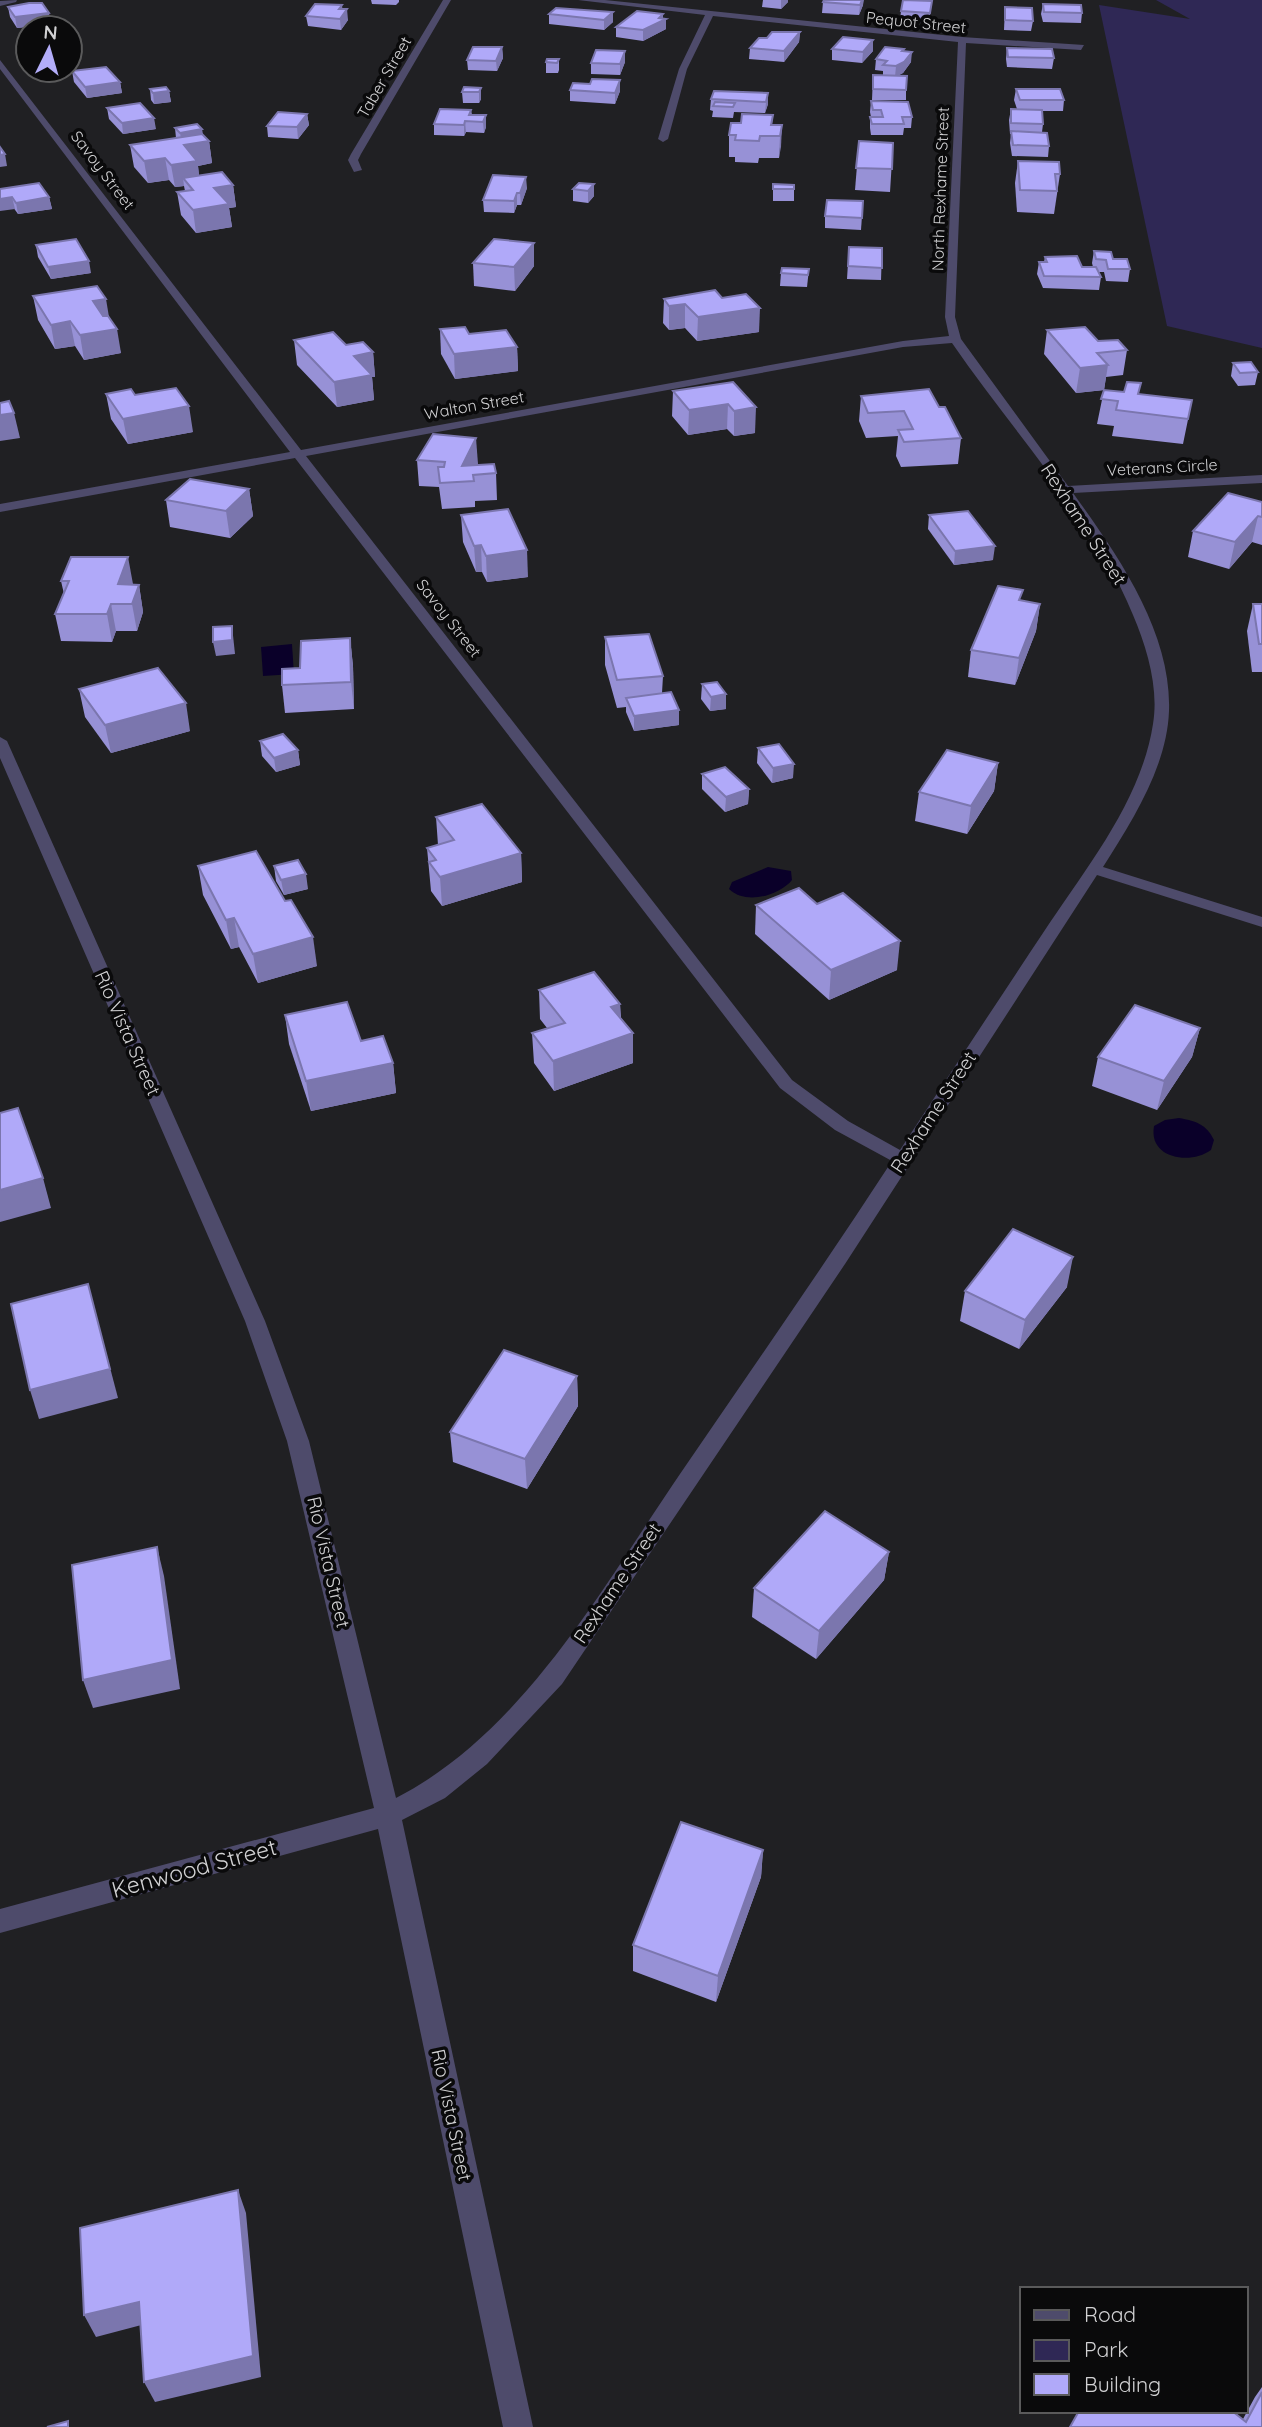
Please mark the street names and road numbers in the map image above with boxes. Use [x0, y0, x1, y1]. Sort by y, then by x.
street label: Pequot Street [865, 7, 967, 37]
street label: Taber Street [353, 33, 415, 121]
street label: North Rexhame Street [927, 107, 953, 271]
street label: Savoy Street [67, 127, 139, 213]
street label: Walton Street [423, 386, 525, 424]
street label: Veterans Circle [1106, 454, 1218, 480]
street label: Rexhame Street [1036, 459, 1132, 589]
street label: Savoy Street [412, 575, 486, 661]
street label: Rio Vista Street [90, 967, 166, 1099]
street label: Rexhame Street [885, 1047, 981, 1177]
street label: Rio Vista Street [302, 1494, 356, 1630]
street label: Rexhame Street [568, 1518, 666, 1648]
street label: Kenwood Street [108, 1832, 280, 1904]
street label: Rio Vista Street [426, 2047, 478, 2183]

